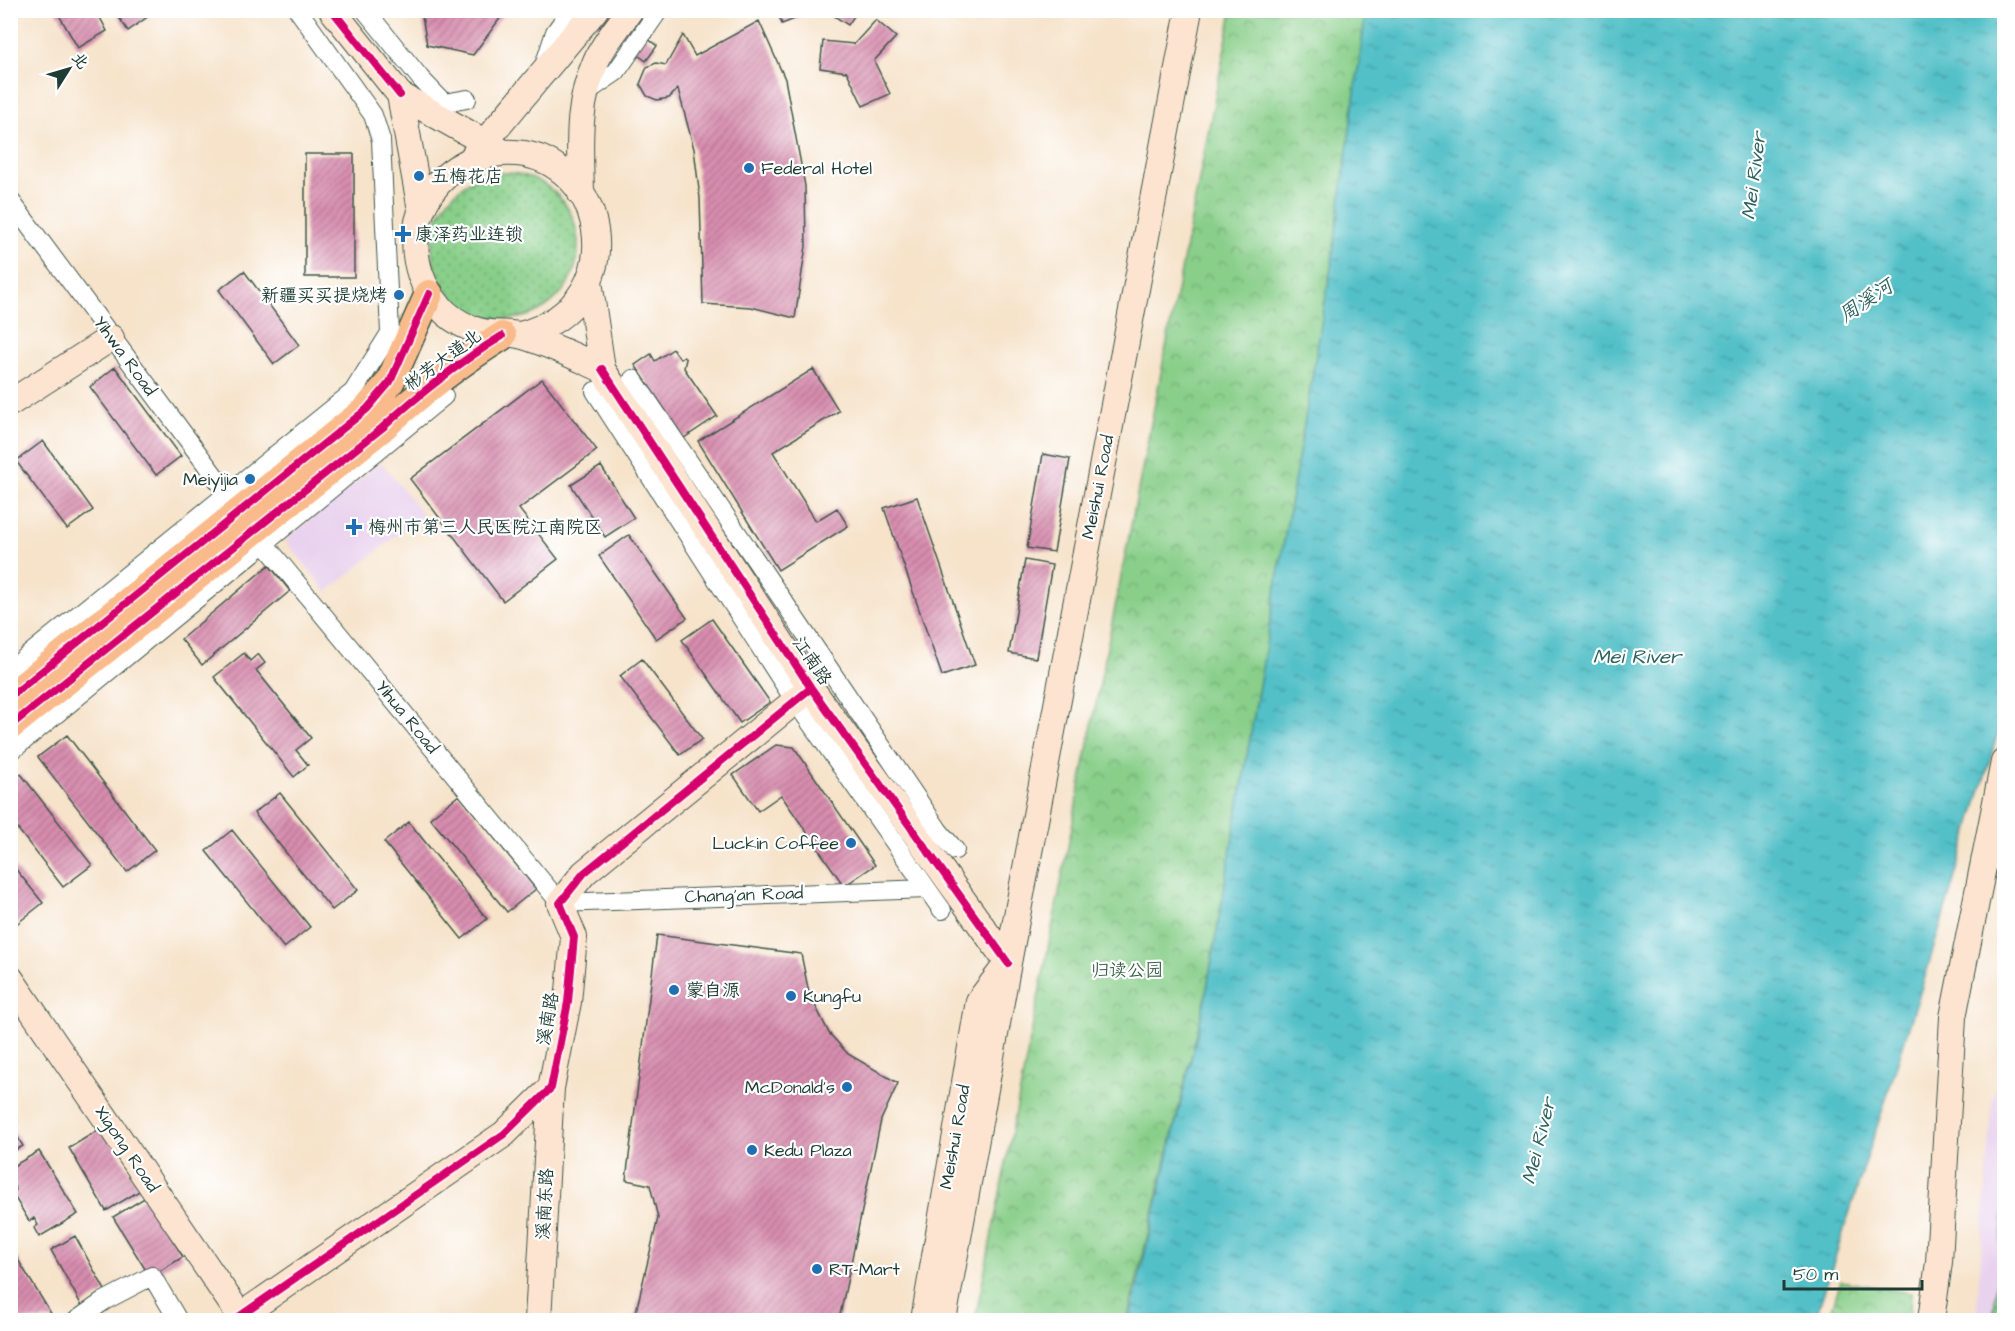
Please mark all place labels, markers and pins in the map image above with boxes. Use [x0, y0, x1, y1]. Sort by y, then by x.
place label: Federal Hotel [761, 156, 872, 181]
marker: Federal Hotel [742, 161, 756, 175]
place label: 五梅花店 [431, 164, 503, 189]
marker: 五梅花店 [412, 169, 426, 183]
place label: 康泽药业连锁 [415, 222, 523, 247]
marker: 康泽药业连锁 [396, 227, 410, 241]
place label: 新疆买买提烧烤 [261, 283, 387, 308]
marker: 新疆买买提烧烤 [392, 288, 406, 302]
place label: Meiyijia [183, 467, 238, 493]
marker: Meiyijia [243, 472, 257, 486]
place label: 梅州市第三人民医院江南院区 [368, 515, 602, 540]
marker: 梅州市第三人民医院江南院区 [345, 518, 363, 536]
place label: Luckin Coffee [712, 831, 839, 856]
marker: Luckin Coffee [844, 836, 858, 850]
place label: 蒙自源 [686, 978, 740, 1003]
marker: 蒙自源 [667, 983, 681, 997]
place label: Kungfu [803, 984, 861, 1010]
marker: Kungfu [784, 989, 798, 1003]
place label: McDonald's [745, 1075, 835, 1100]
marker: McDonald's [840, 1080, 854, 1094]
place label: Kedu Plaza [764, 1138, 852, 1163]
marker: Kedu Plaza [745, 1143, 759, 1157]
place label: RT-Mart [829, 1257, 901, 1282]
marker: RT-Mart [810, 1262, 824, 1276]

